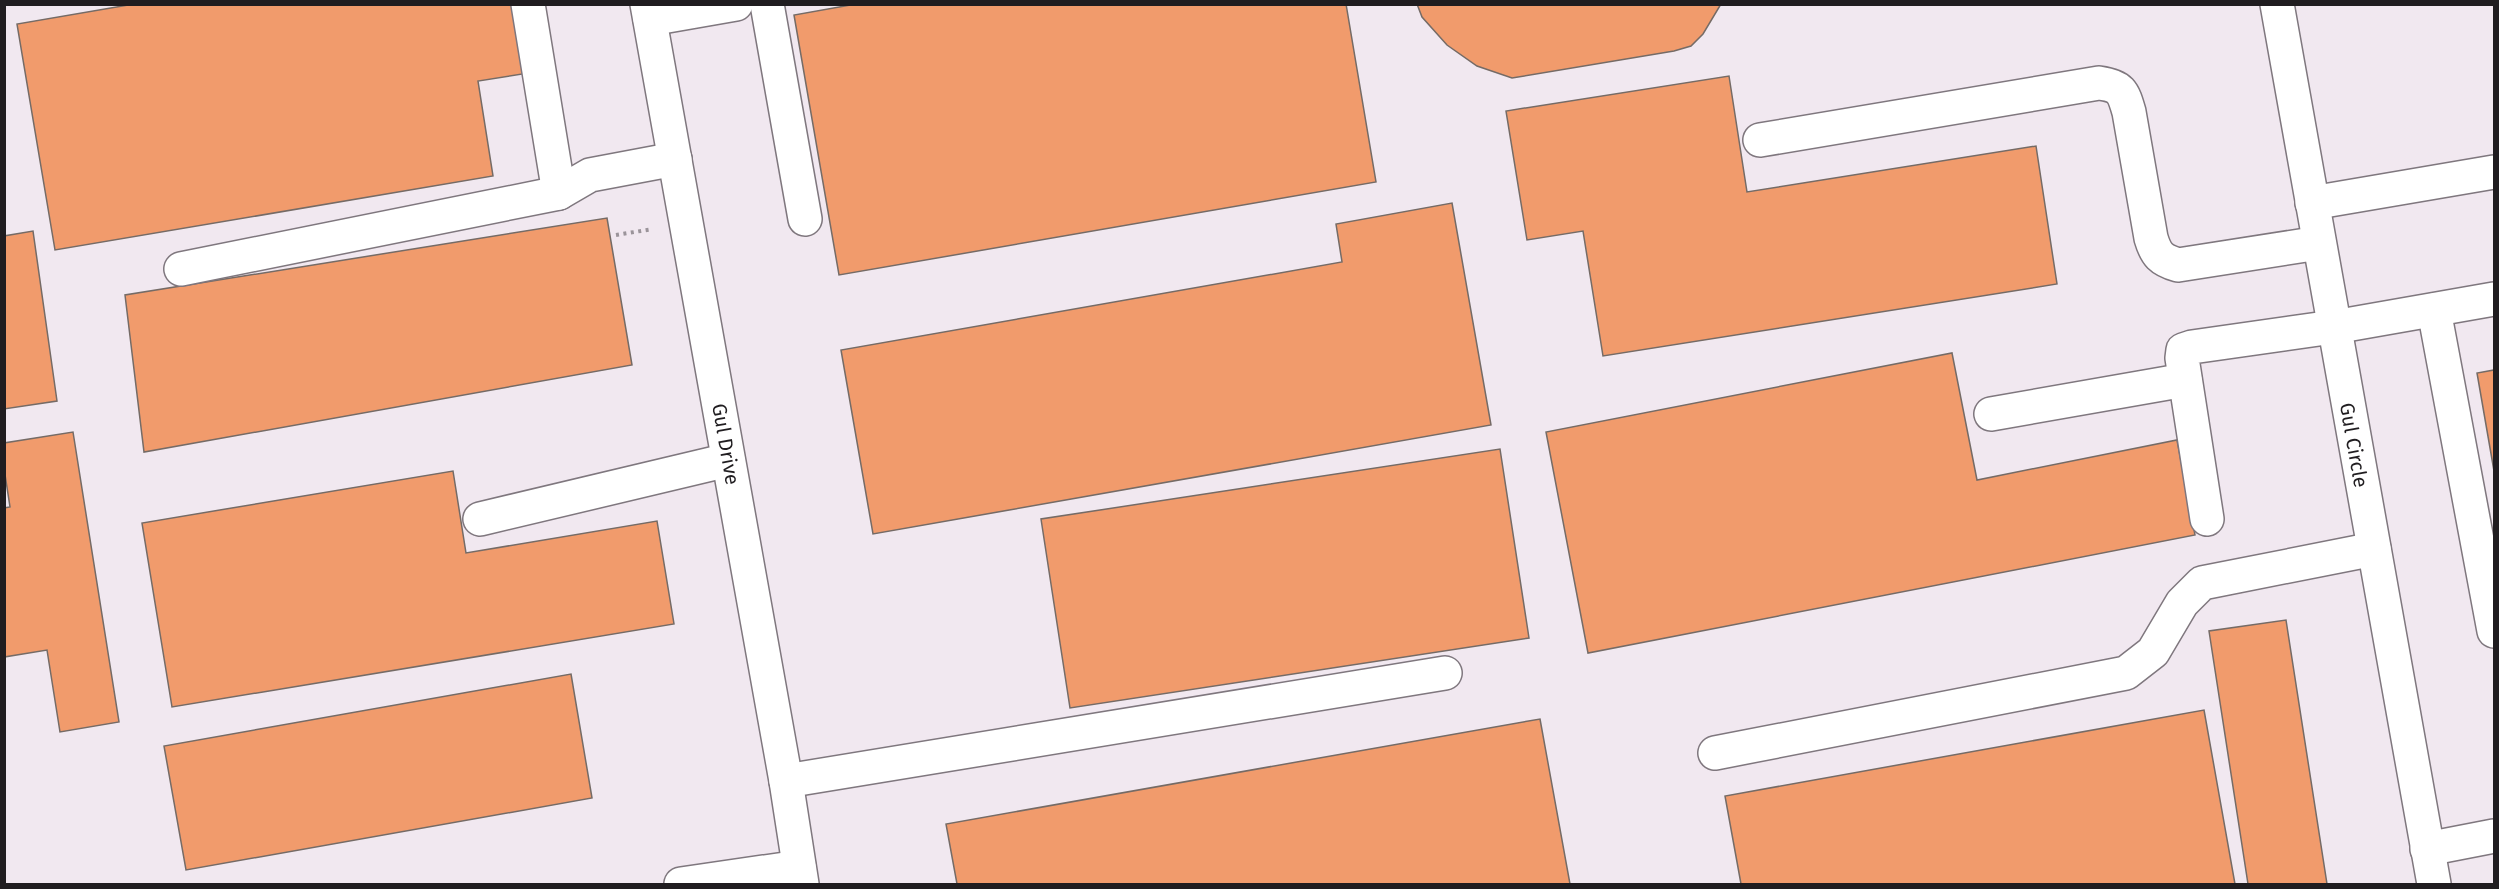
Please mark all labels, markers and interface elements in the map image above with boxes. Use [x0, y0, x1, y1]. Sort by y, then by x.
street label: Gul Drive [707, 401, 745, 487]
street label: Gul Circle [2335, 401, 2373, 489]

